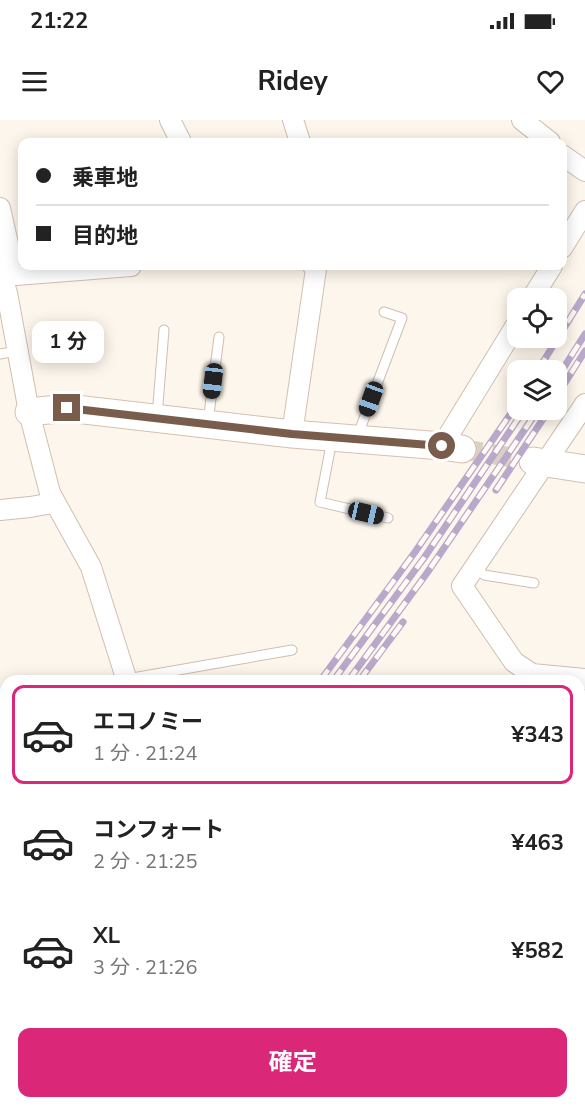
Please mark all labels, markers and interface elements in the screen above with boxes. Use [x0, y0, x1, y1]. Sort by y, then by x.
text: 21:22 [30, 6, 88, 36]
text: Ridey [257, 63, 328, 100]
icon: menu [18, 65, 51, 98]
icon: heart [534, 65, 567, 98]
text: 乗車地 [72, 163, 138, 193]
text: 目的地 [72, 221, 138, 251]
map controls [507, 288, 567, 420]
button: locate [507, 288, 567, 348]
callout: 1 分 [31, 321, 103, 363]
text: 1 分 [49, 328, 87, 355]
button: layers [507, 360, 567, 420]
car [202, 362, 224, 400]
car [356, 379, 386, 419]
route end [53, 394, 80, 421]
route start [428, 432, 455, 459]
car [346, 500, 386, 526]
text: エコノミー [93, 707, 203, 737]
icon: car [21, 708, 75, 762]
text: ¥343 [511, 720, 564, 750]
text: 1 分 · 21:24 [93, 740, 198, 767]
text: コンフォート [93, 815, 224, 845]
icon: car [21, 816, 75, 870]
text: ¥463 [511, 828, 564, 858]
text: 2 分 · 21:25 [93, 848, 198, 875]
text: XL [93, 921, 120, 951]
icon: car [21, 924, 75, 978]
text: ¥582 [511, 936, 564, 966]
text: 3 分 · 21:26 [93, 954, 198, 981]
button: 確定 [18, 1028, 567, 1097]

